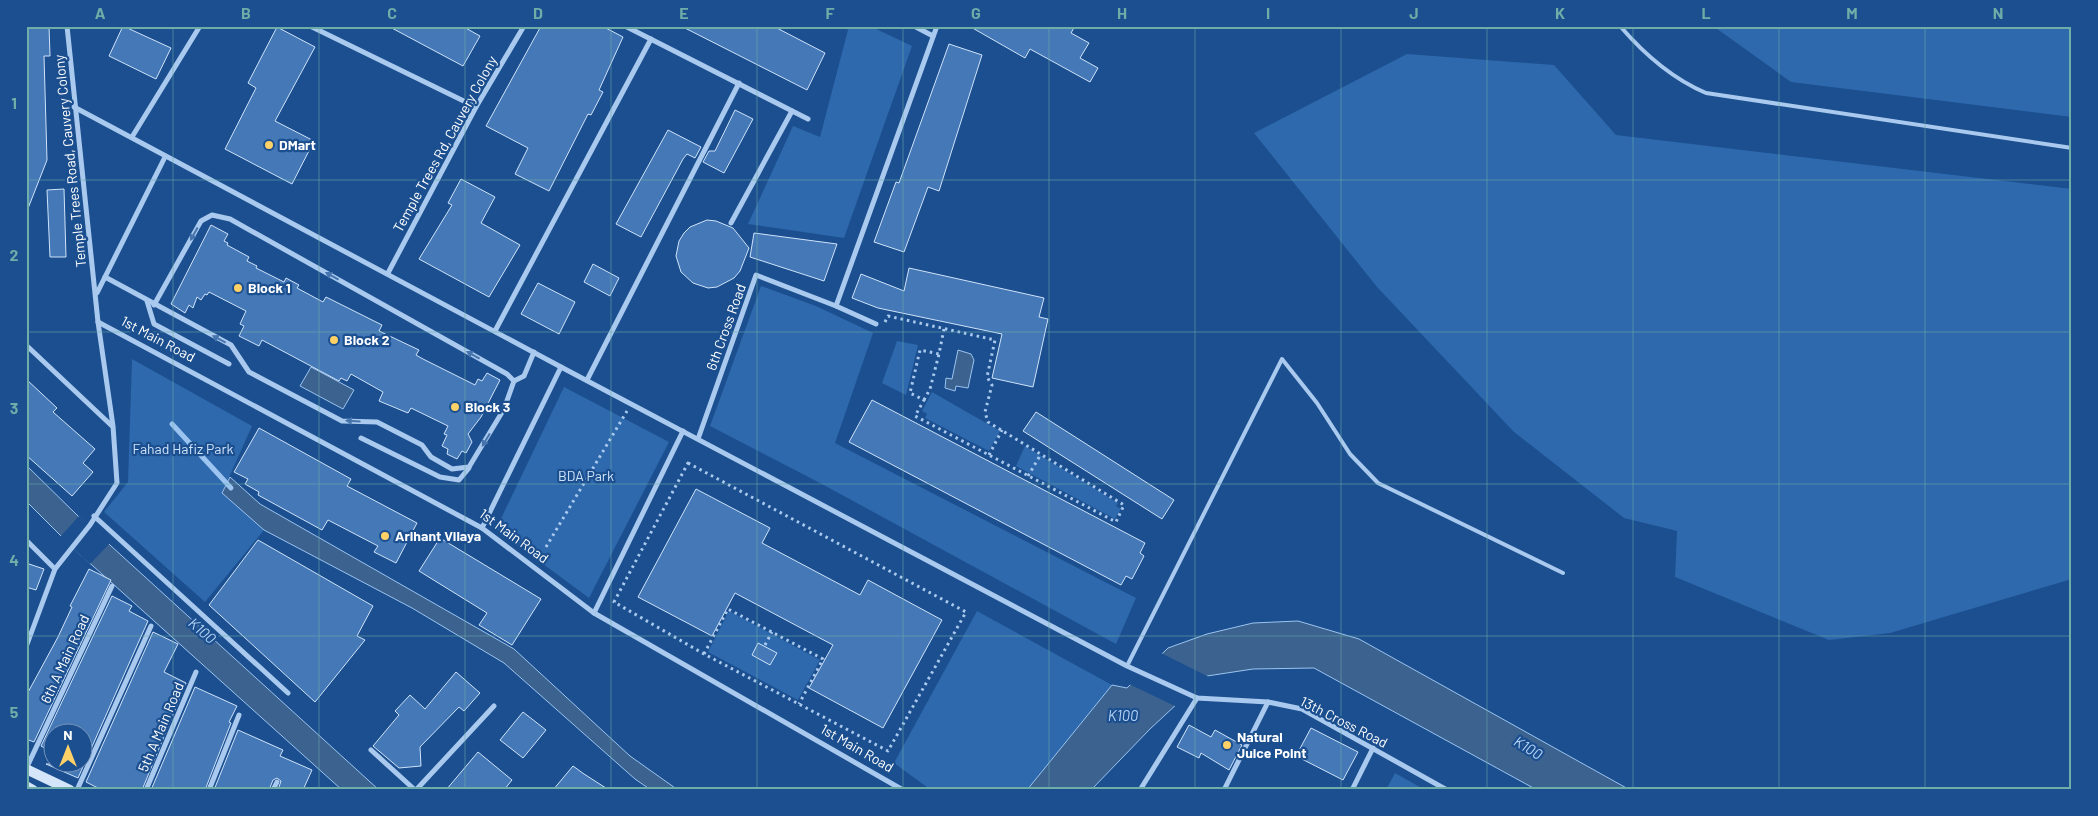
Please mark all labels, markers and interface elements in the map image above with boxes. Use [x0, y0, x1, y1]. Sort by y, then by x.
text: A [95, 3, 106, 22]
text: B [241, 3, 251, 22]
text: C [387, 3, 397, 22]
text: D [533, 3, 543, 22]
text: E [679, 3, 689, 22]
text: F [826, 3, 835, 22]
text: G [971, 3, 981, 22]
text: H [1117, 3, 1127, 22]
text: I [1266, 3, 1270, 22]
text: J [1409, 3, 1419, 22]
text: K [1555, 3, 1565, 22]
text: L [1701, 3, 1711, 22]
text: M [1846, 3, 1858, 22]
text: N [1993, 3, 2003, 22]
street label: Temple Trees Rd, Cauvery Colony [389, 52, 500, 235]
street label: Temple Trees Road, Cauvery Colony [50, 53, 89, 268]
text: 1 [11, 93, 17, 112]
place label: DMart [279, 136, 316, 153]
marker: DMart [263, 139, 275, 151]
one-way arrow [190, 227, 198, 242]
text: 2 [10, 245, 19, 264]
one-way arrow [325, 271, 338, 280]
place label: Block 1 [248, 279, 291, 296]
street label: 6th Cross Road [702, 281, 749, 372]
marker: Block 1 [232, 282, 244, 294]
street label: 1st Main Road [118, 312, 198, 365]
place label: Block 2 [344, 331, 390, 348]
marker: Block 2 [328, 334, 340, 346]
one-way arrow [212, 335, 226, 343]
one-way arrow [467, 351, 480, 360]
text: 3 [10, 398, 18, 417]
place label: Block 3 [465, 398, 510, 415]
marker: Block 3 [449, 401, 461, 413]
one-way arrow [345, 417, 361, 425]
one-way arrow [481, 434, 490, 447]
park label: Fahad Hafiz Park [132, 440, 234, 457]
park label: BDA Park [558, 467, 614, 484]
street label: 1st Main Road [476, 505, 552, 566]
place label: Arihant Vilaya [395, 527, 481, 544]
marker: Arihant Vilaya [379, 530, 391, 542]
text: 4 [9, 550, 19, 569]
street label: 6th A Main Road [37, 612, 93, 706]
water label: K100 [185, 613, 220, 647]
street label: 5th A Main Road [134, 679, 187, 774]
street label: 13th Cross Road [1298, 692, 1391, 751]
text: 5 [10, 702, 19, 721]
water label: K100 [1108, 706, 1138, 724]
street label: 1st Main Road [818, 720, 897, 775]
north arrow [42, 724, 92, 774]
text: N [63, 726, 73, 743]
place label: Natural Juice Point [1237, 728, 1307, 761]
water label: K100 [1511, 731, 1546, 763]
marker: Natural Juice Point [1221, 739, 1233, 751]

